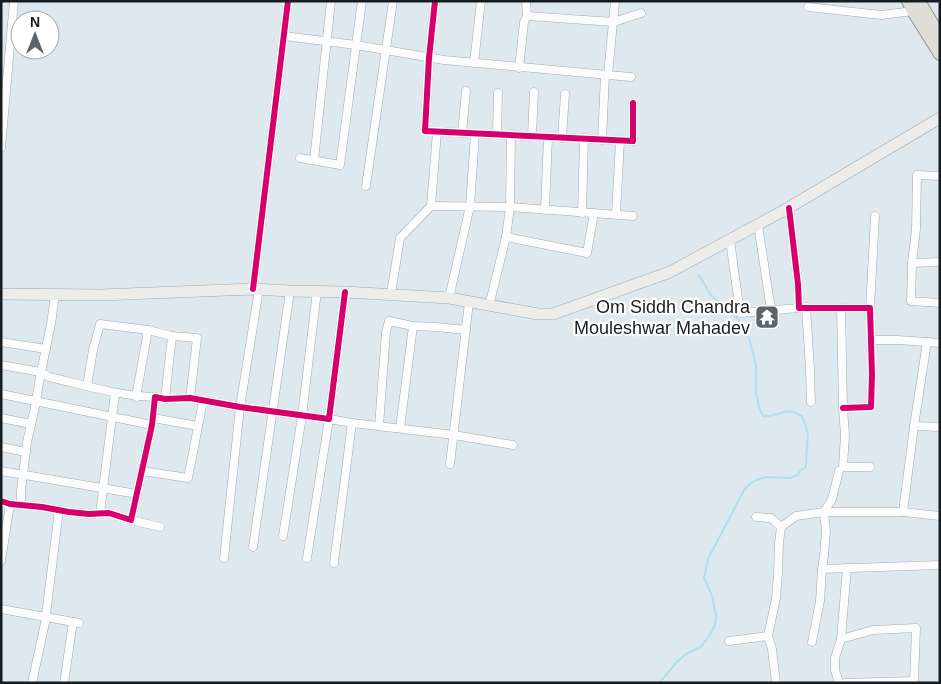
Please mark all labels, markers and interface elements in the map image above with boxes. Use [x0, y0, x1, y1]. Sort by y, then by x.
north arrow [10, 10, 60, 60]
text: N [30, 14, 40, 30]
place label: Om Siddh Chandra Mouleshwar Mahadev [574, 297, 751, 338]
temple icon: Om Siddh Chandra Mouleshwar Mahadev [754, 304, 780, 330]

